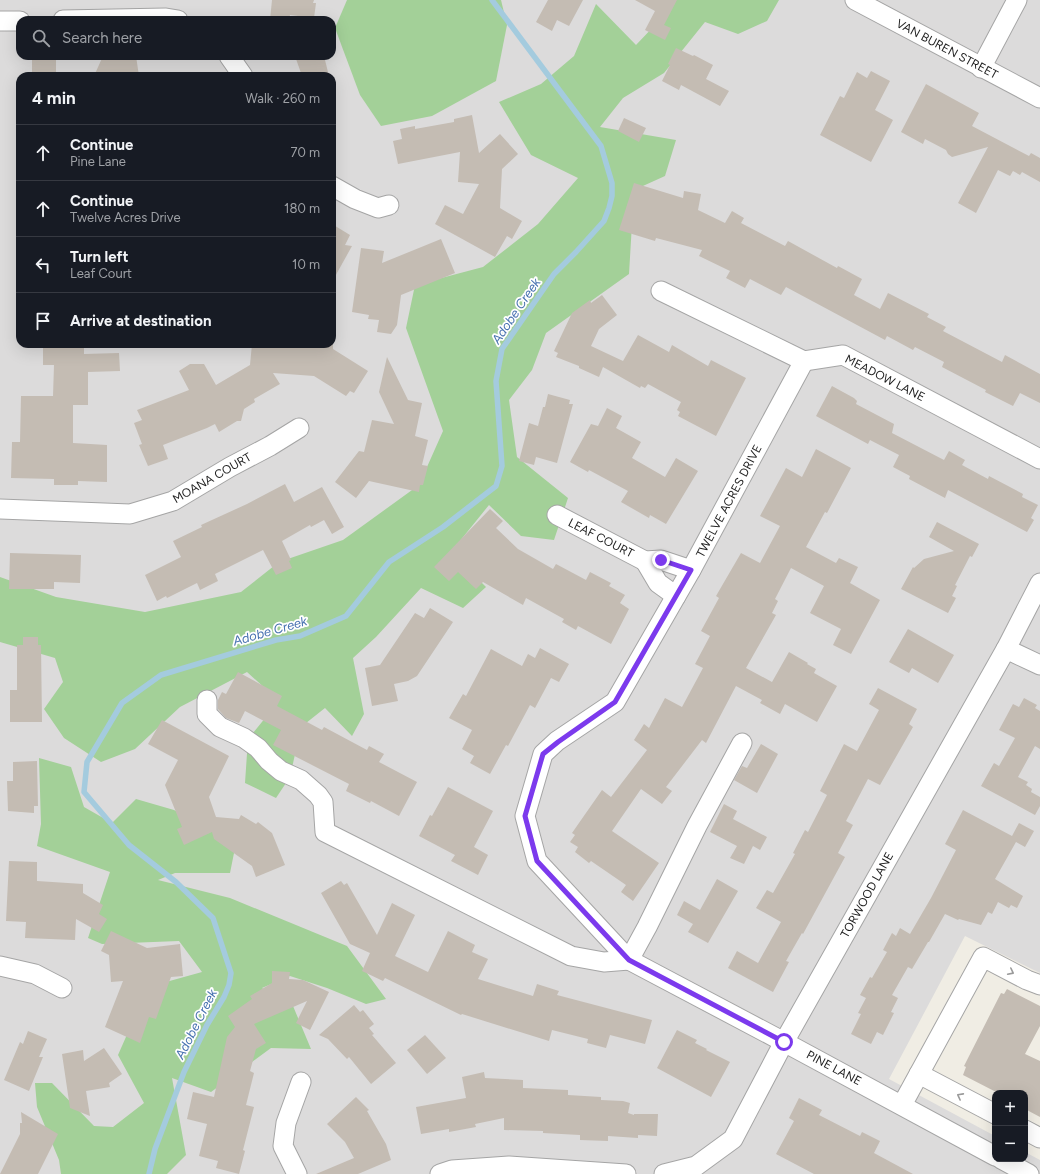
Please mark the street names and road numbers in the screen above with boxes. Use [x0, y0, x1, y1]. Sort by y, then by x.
street label: VAN BUREN STREET [894, 16, 1001, 82]
street label: MEADOW LANE [843, 352, 927, 404]
street label: TWELVE ACRES DRIVE [693, 442, 765, 560]
street label: MOANA COURT [170, 450, 254, 506]
street label: LEAF COURT [566, 516, 636, 561]
street label: TORWOOD LANE [838, 850, 896, 940]
street label: PINE LANE [804, 1048, 864, 1088]

